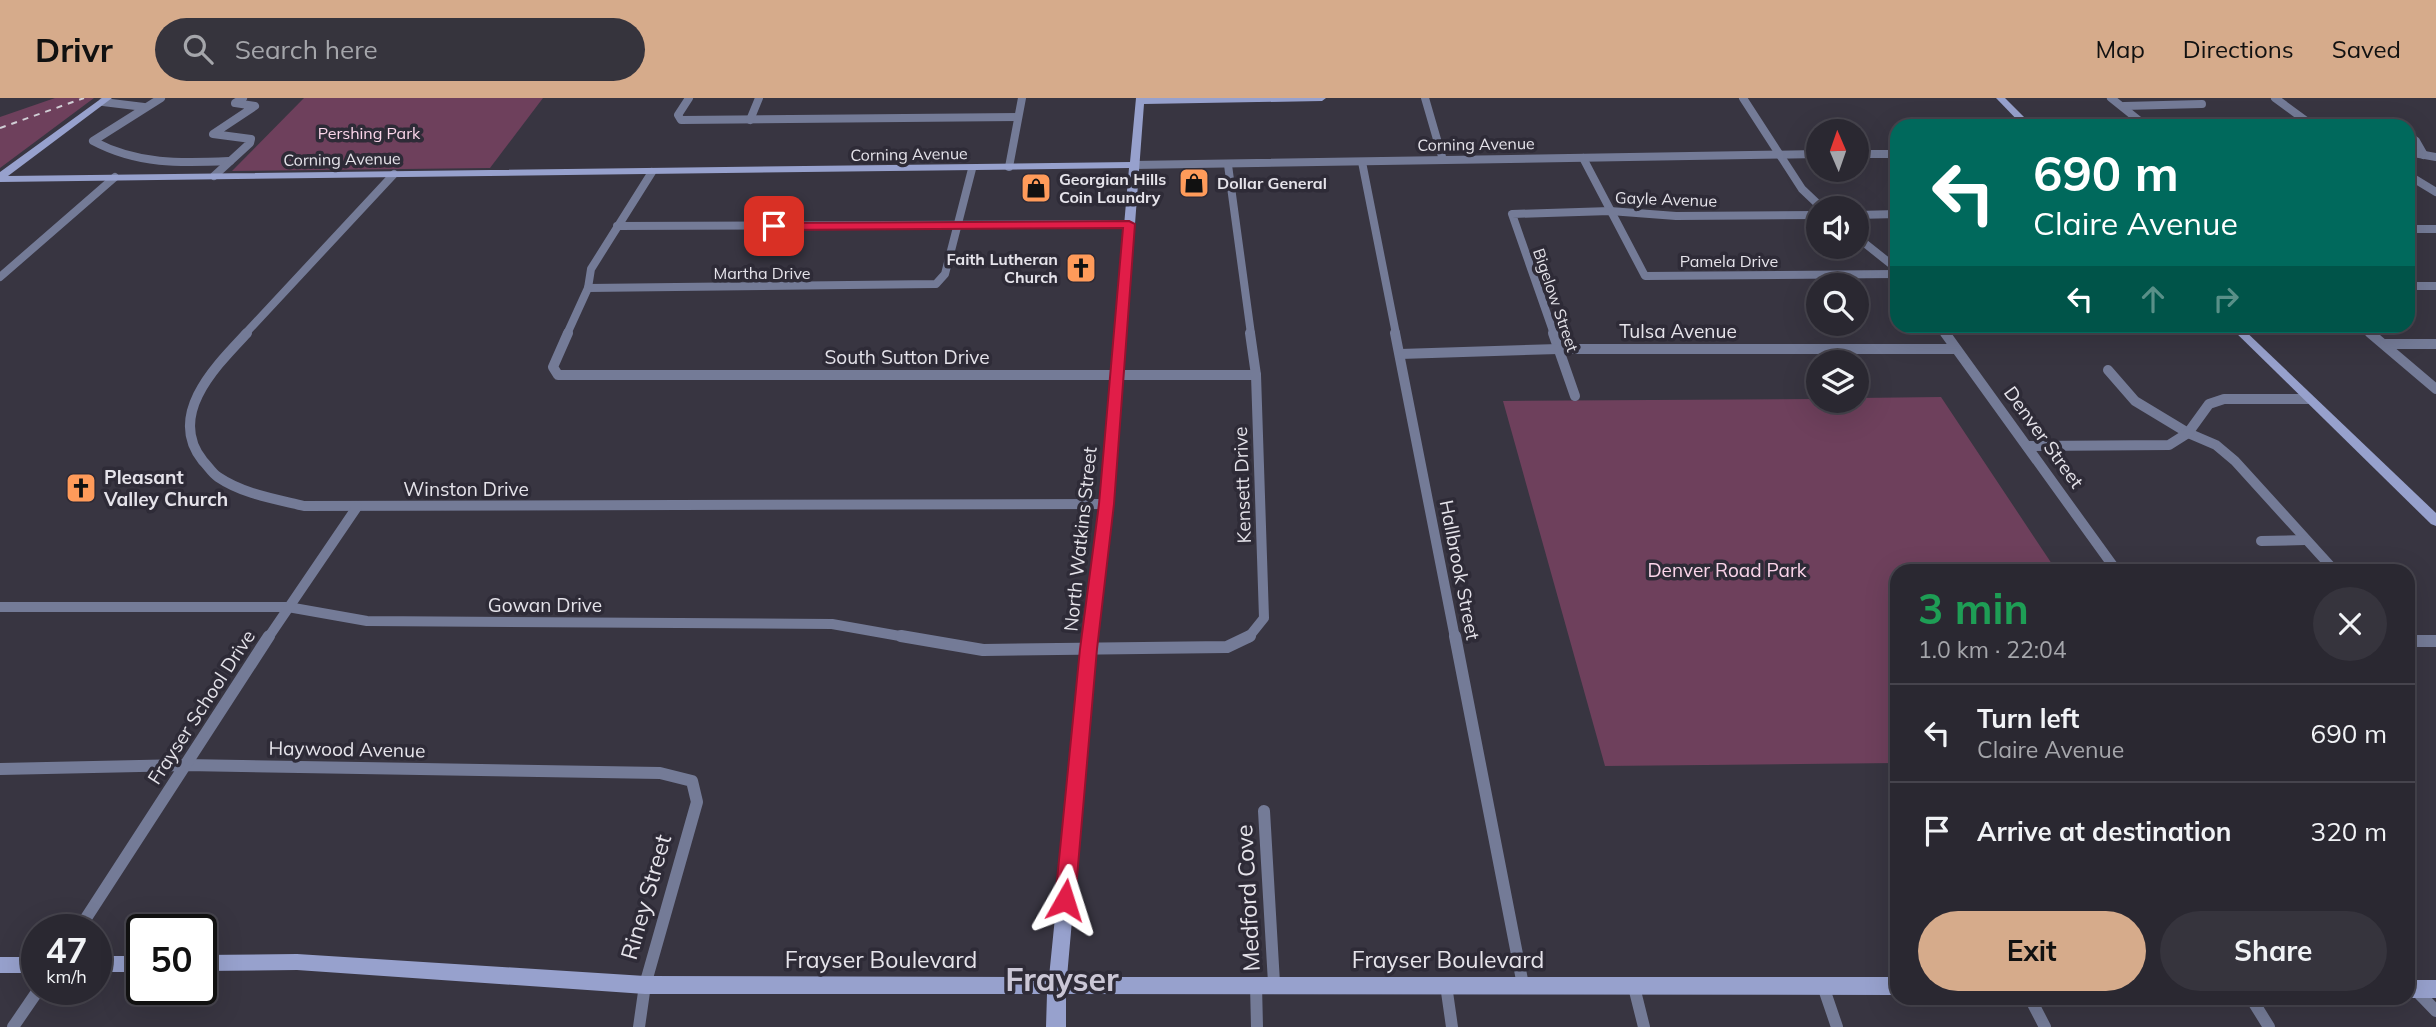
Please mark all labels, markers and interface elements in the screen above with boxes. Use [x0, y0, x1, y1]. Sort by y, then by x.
search box [155, 18, 645, 81]
text: Drivr [35, 29, 113, 70]
icon: search [179, 30, 217, 68]
text: Search here [235, 33, 378, 66]
text: Map [2095, 34, 2145, 64]
text: Directions [2183, 34, 2294, 64]
text: Saved [2332, 34, 2401, 64]
north arrow [1806, 119, 1869, 182]
map controls [1806, 119, 1869, 413]
park label: Pershing Park [318, 123, 421, 143]
street label: Corning Avenue [1417, 133, 1535, 155]
text: 690 m [2033, 142, 2179, 203]
street label: Corning Avenue [850, 143, 968, 165]
icon: left [1918, 147, 2009, 238]
street label: Corning Avenue [283, 148, 401, 170]
shop icon: Dollar General [1177, 166, 1211, 200]
place label: Georgian Hills Coin Laundry [1059, 169, 1166, 207]
shop icon: Georgian Hills Coin Laundry [1019, 171, 1053, 205]
place label: Dollar General [1217, 173, 1327, 193]
street label: Gayle Avenue [1615, 187, 1717, 211]
pin [744, 196, 804, 256]
button: sound [1806, 196, 1869, 259]
text: Claire Avenue [2033, 203, 2238, 243]
icon: arrive [755, 207, 793, 245]
street label: Bigelow Street [1529, 246, 1583, 355]
place label: Faith Lutheran Church [946, 249, 1058, 287]
church icon: Faith Lutheran Church [1064, 251, 1098, 285]
street label: Pamela Drive [1680, 251, 1778, 271]
street label: Martha Drive [714, 263, 810, 283]
button: search [1806, 273, 1869, 336]
icon: left [2061, 280, 2099, 318]
icon: ahead [2134, 280, 2172, 318]
icon: right [2207, 280, 2245, 318]
street label: Tulsa Avenue [1619, 319, 1737, 343]
street label: South Sutton Drive [825, 345, 990, 369]
button: layers [1806, 350, 1869, 413]
street label: Denver Street [1999, 381, 2089, 493]
street label: Kensett Drive [1228, 426, 1256, 544]
street label: North Watkins Street [1058, 445, 1102, 633]
place label: Pleasant Valley Church [103, 465, 228, 511]
church icon: Pleasant Valley Church [64, 471, 98, 505]
street label: Winston Drive [403, 477, 529, 501]
street label: Hallbrook Street [1435, 498, 1485, 642]
park label: Denver Road Park [1647, 558, 1807, 582]
text: 3 min [1918, 582, 2029, 635]
button: close [2313, 587, 2387, 661]
street label: Gowan Drive [488, 593, 602, 617]
street label: Frayser School Drive [142, 625, 260, 789]
text: 1.0 km · 22:04 [1918, 635, 2067, 664]
text: Turn left [1977, 702, 2079, 735]
icon: left [1918, 714, 1956, 752]
text: 690 m [2311, 717, 2387, 750]
text: Claire Avenue [1977, 735, 2124, 764]
street label: Haywood Avenue [268, 736, 426, 762]
icon: arrive [1918, 812, 1956, 850]
text: Arrive at destination [1977, 815, 2232, 848]
text: 320 m [2311, 815, 2387, 848]
street label: Medford Cove [1229, 824, 1266, 972]
street label: Riney Street [614, 831, 677, 963]
position arrow [1028, 863, 1102, 937]
button: Exit [1918, 911, 2146, 991]
button: Share [2160, 911, 2387, 991]
speed limit sign: 50 [126, 914, 217, 1005]
text: 47 [45, 928, 88, 972]
street label: Frayser Boulevard [785, 945, 977, 974]
street label: Frayser Boulevard [1352, 945, 1544, 974]
district label: Frayser [1005, 959, 1119, 999]
text: km/h [46, 965, 87, 988]

